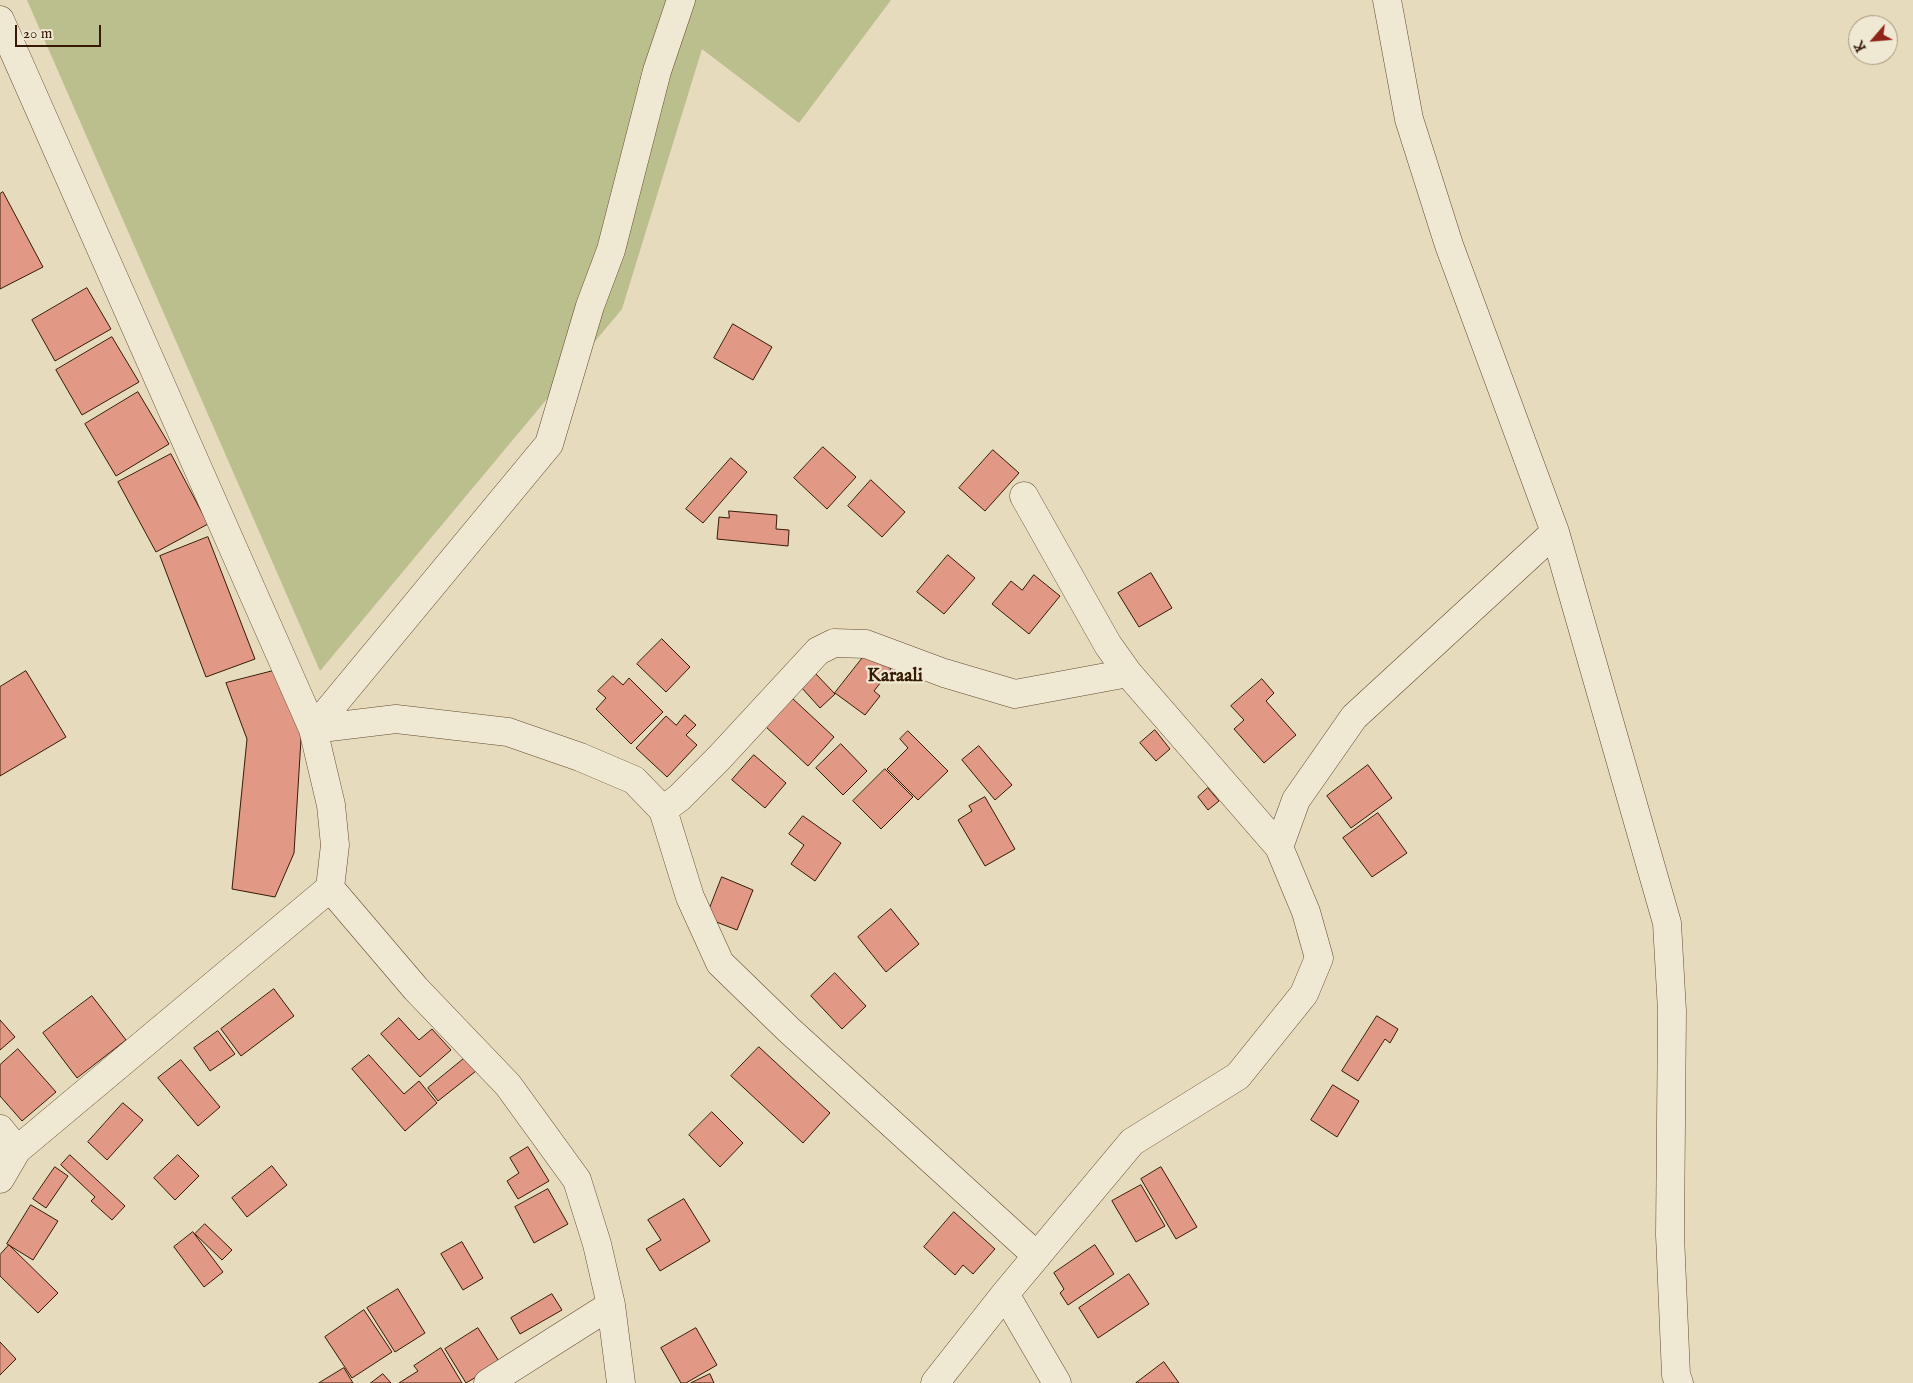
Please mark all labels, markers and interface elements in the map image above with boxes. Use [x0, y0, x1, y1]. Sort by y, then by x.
scale bar [18, 15, 104, 47]
north arrow [1848, 15, 1898, 65]
text: 20 m [23, 24, 52, 43]
text: K [1850, 38, 1871, 55]
district label: Karaali [867, 666, 923, 688]

